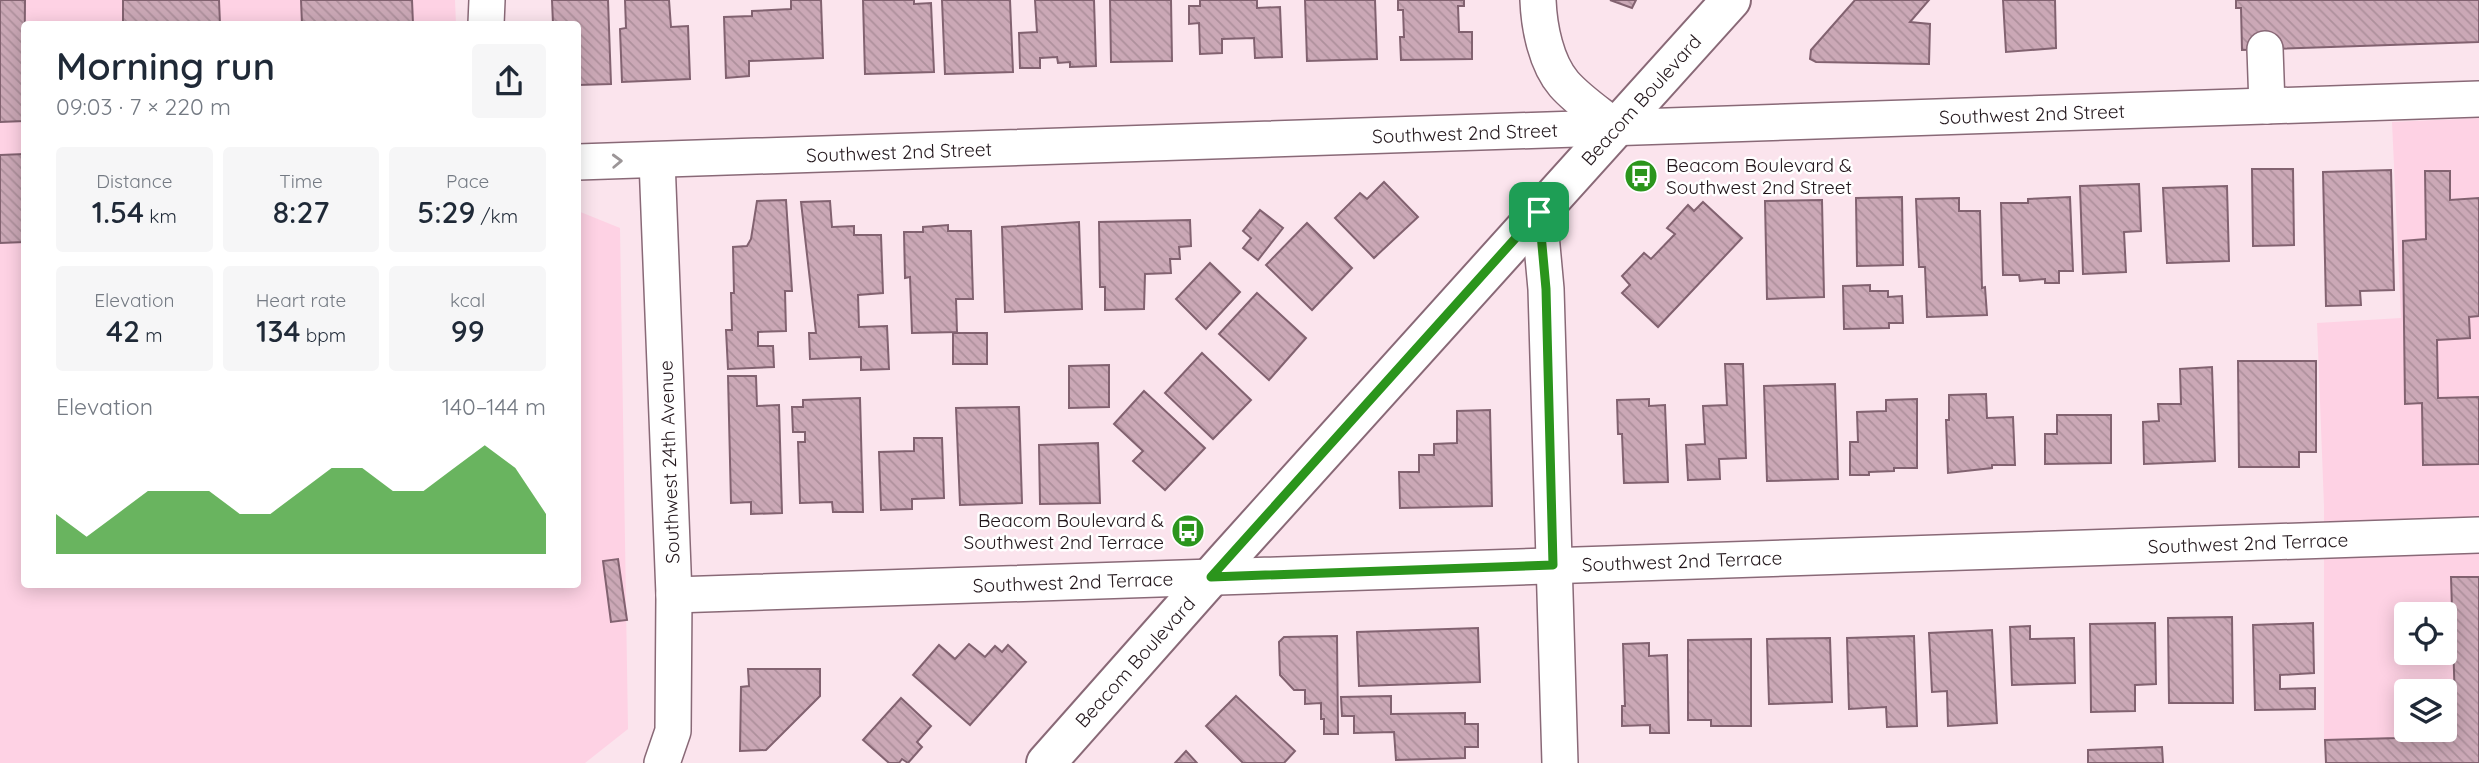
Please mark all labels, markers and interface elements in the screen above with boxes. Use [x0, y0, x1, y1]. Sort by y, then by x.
street label: Beacom Boulevard [1576, 30, 1706, 170]
text: Morning run [56, 42, 275, 90]
button: share [472, 44, 546, 118]
text: 09:03 · 7 × 220 m [56, 92, 231, 121]
street label: Southwest 2nd Street [1939, 99, 2125, 129]
street label: Southwest 2nd Street [1372, 118, 1558, 148]
street label: Southwest 2nd Street [806, 137, 992, 167]
one-way arrow [613, 153, 623, 169]
place label: Beacom Boulevard & Southwest 2nd Street [1666, 153, 1852, 199]
bus stop icon: Beacom Boulevard & Southwest 2nd Street [1622, 157, 1660, 195]
text: Distance [96, 169, 172, 193]
text: Time [279, 169, 323, 193]
text: Pace [446, 169, 489, 193]
pin [1509, 182, 1569, 242]
text: 1.54 [92, 193, 144, 231]
text: 8:27 [273, 193, 329, 231]
text: 5:29 [417, 193, 475, 231]
icon: arrive [1520, 193, 1558, 231]
text: km [144, 204, 177, 228]
text: /km [475, 204, 518, 228]
text: Elevation [94, 288, 174, 312]
text: Heart rate [256, 288, 346, 312]
text: kcal [450, 288, 485, 312]
text: 42 [106, 312, 140, 350]
text: 134 [256, 312, 300, 350]
text: 99 [451, 312, 485, 350]
text: m [140, 323, 163, 347]
text: bpm [300, 323, 346, 347]
street label: Southwest 24th Avenue [653, 360, 685, 564]
text: Elevation [56, 392, 153, 421]
text: 140–144 m [442, 392, 546, 421]
place label: Beacom Boulevard & Southwest 2nd Terrace [964, 508, 1164, 554]
bus stop icon: Beacom Boulevard & Southwest 2nd Terrace [1169, 512, 1207, 550]
street label: Southwest 2nd Terrace [2147, 528, 2349, 558]
street label: Southwest 2nd Terrace [1581, 546, 1783, 576]
street label: Southwest 2nd Terrace [972, 567, 1174, 597]
street label: Beacom Boulevard [1070, 592, 1200, 732]
map controls [2394, 602, 2457, 742]
button: locate [2394, 602, 2457, 665]
button: layers [2394, 679, 2457, 742]

